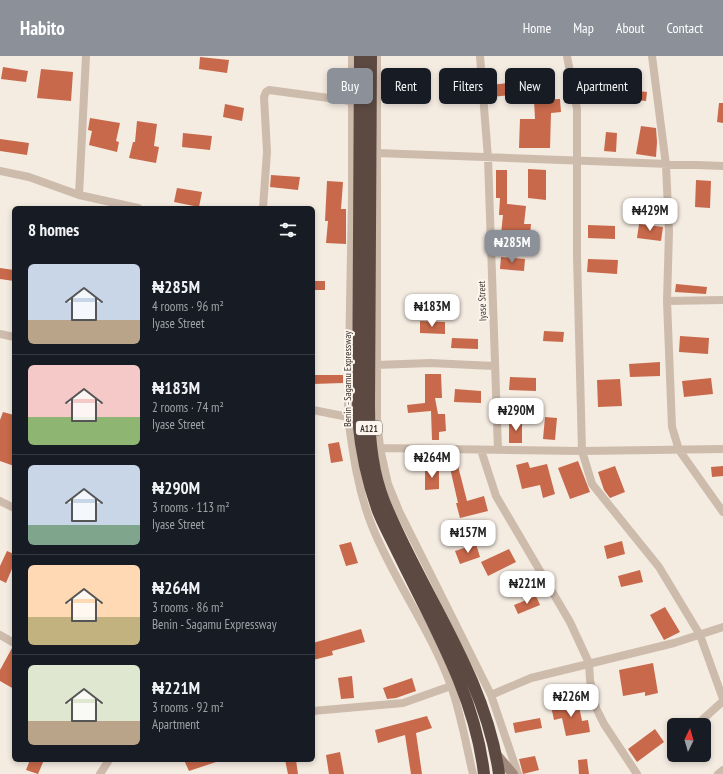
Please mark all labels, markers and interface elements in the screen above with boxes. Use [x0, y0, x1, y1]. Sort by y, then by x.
text: Habito [20, 16, 65, 40]
text: Home [523, 19, 551, 37]
text: Map [573, 19, 594, 37]
text: About [616, 19, 645, 37]
text: Contact [667, 19, 703, 37]
chip: Buy [327, 68, 373, 104]
chip: Rent [381, 68, 431, 104]
chip: Filters [439, 68, 497, 104]
chip: New [505, 68, 555, 104]
chip: Apartment [563, 68, 642, 104]
pin: ₦429M [622, 198, 678, 232]
text: ₦429M [632, 202, 668, 219]
text: 8 homes [28, 219, 79, 241]
icon: filters [277, 219, 299, 241]
pin: ₦285M [484, 230, 540, 264]
text: ₦285M [494, 234, 530, 251]
text: ₦285M [152, 276, 200, 298]
icon: home [60, 280, 108, 328]
street label: Iyase Street [475, 280, 489, 321]
pin: ₦183M [404, 294, 460, 328]
text: 4 rooms · 96 m² [152, 298, 224, 315]
text: ₦183M [414, 298, 450, 315]
text: Iyase Street [152, 315, 205, 332]
street label: Benin - Sagamu Expressway [341, 331, 354, 427]
text: ₦183M [152, 377, 200, 399]
icon: home [60, 381, 108, 429]
pin: ₦290M [488, 398, 544, 432]
text: 2 rooms · 74 m² [152, 399, 224, 416]
text: ₦290M [498, 402, 534, 419]
text: Iyase Street [152, 416, 205, 433]
road number: A121 [356, 421, 382, 435]
pin: ₦264M [404, 445, 460, 479]
text: ₦264M [414, 449, 450, 466]
text: ₦290M [152, 477, 200, 499]
icon: home [60, 481, 108, 529]
text: 3 rooms · 113 m² [152, 499, 230, 516]
text: Iyase Street [152, 516, 205, 533]
pin: ₦157M [440, 520, 496, 554]
text: ₦157M [450, 524, 486, 541]
pin: ₦221M [499, 571, 555, 605]
text: ₦221M [509, 575, 545, 592]
text: ₦264M [152, 577, 200, 599]
icon: home [60, 581, 108, 629]
text: 3 rooms · 86 m² [152, 599, 224, 616]
text: Benin - Sagamu Expressway [152, 616, 277, 633]
text: ₦221M [152, 677, 200, 699]
icon: home [60, 681, 108, 729]
pin: ₦226M [543, 684, 599, 718]
text: ₦226M [553, 688, 589, 705]
text: 3 rooms · 92 m² [152, 699, 224, 716]
text: Apartment [152, 716, 200, 733]
north arrow [667, 718, 711, 762]
map controls [667, 718, 711, 762]

